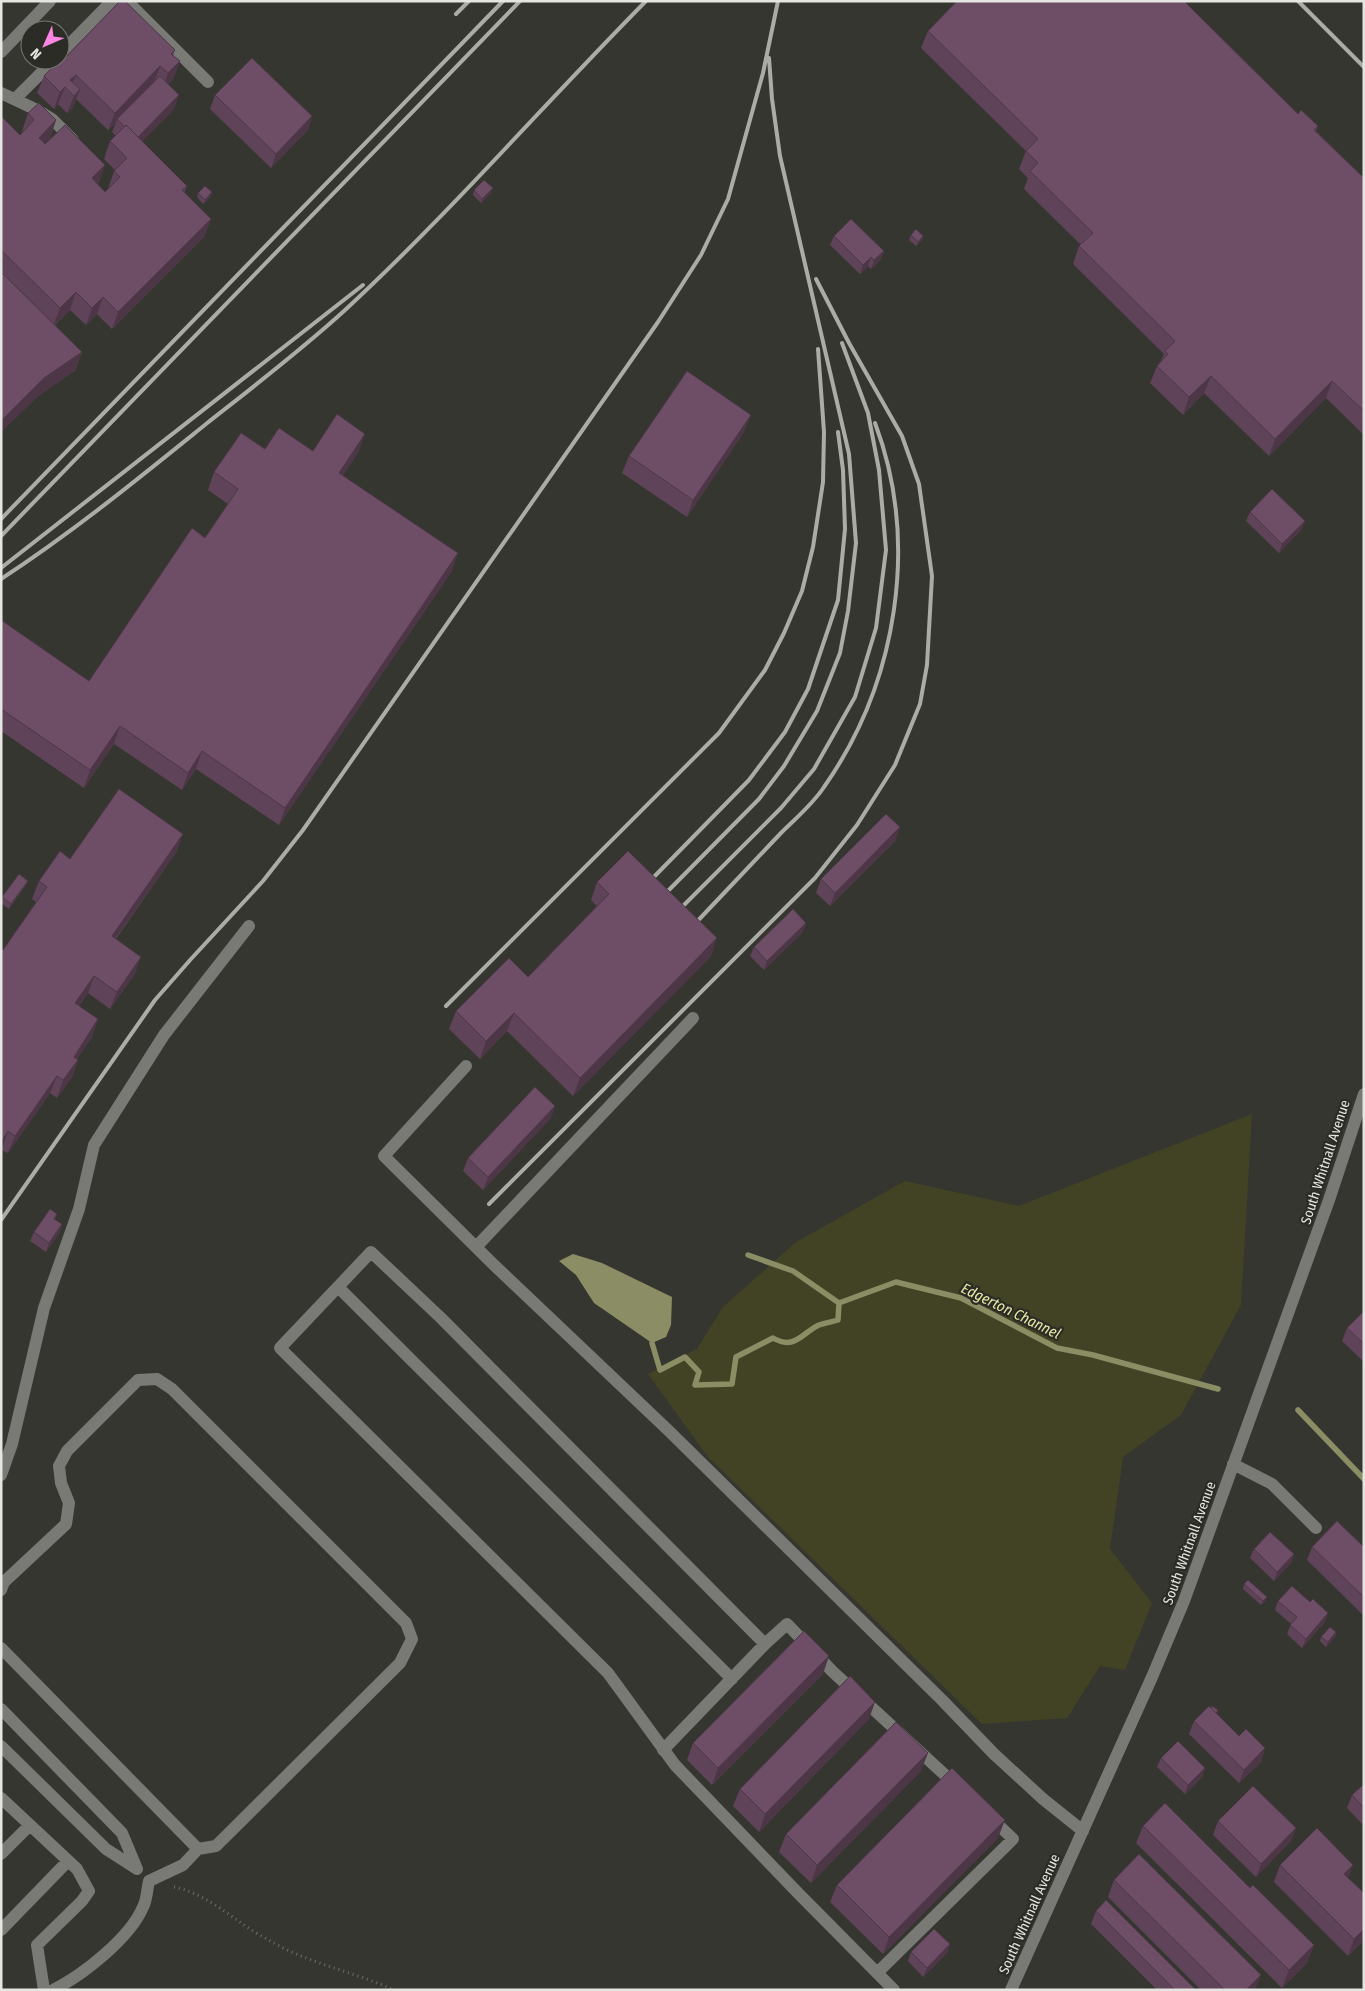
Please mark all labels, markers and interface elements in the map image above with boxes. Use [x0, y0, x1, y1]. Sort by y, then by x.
north arrow [20, 20, 70, 70]
text: N [27, 45, 45, 63]
street label: South Whitnall Avenue [1297, 1098, 1354, 1226]
water label: Edgerton Channel [958, 1279, 1064, 1343]
street label: South Whitnall Avenue [1159, 1479, 1220, 1607]
street label: South Whitnall Avenue [995, 1851, 1064, 1977]

